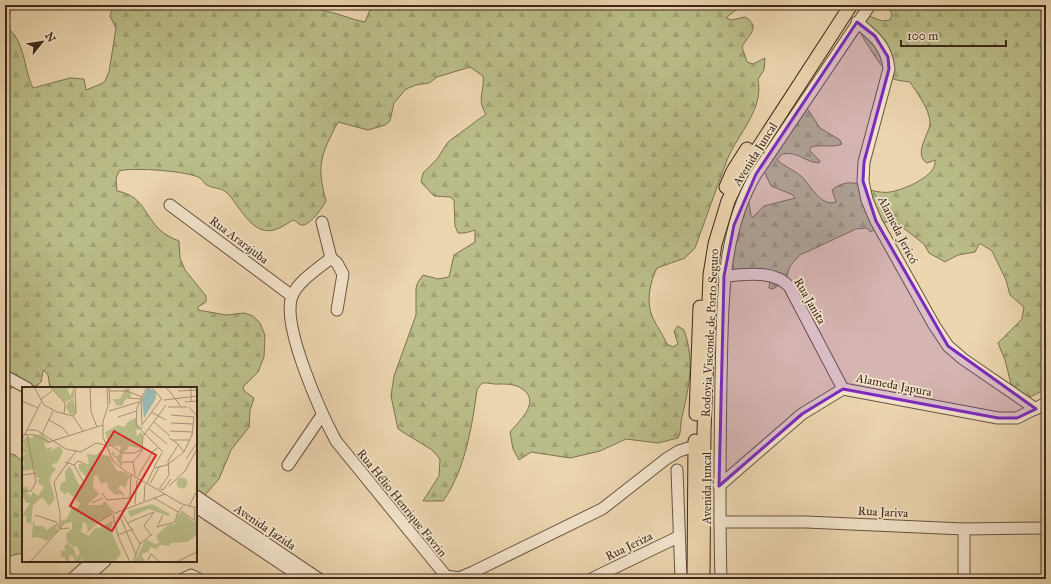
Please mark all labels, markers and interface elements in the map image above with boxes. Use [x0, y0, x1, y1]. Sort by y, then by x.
north arrow [22, 22, 62, 62]
scale bar [901, 22, 1006, 48]
text: 100 m [907, 29, 938, 43]
text: N [42, 30, 59, 45]
street label: Avenida Juncal [729, 119, 781, 190]
street label: Alameda Jericó [874, 193, 921, 266]
street label: Rua Ararajuba [207, 213, 272, 267]
street label: Rodovia Visconde de Porto Seguro [699, 248, 722, 418]
street label: Rua Janita [790, 275, 829, 328]
street label: Alameda Japura [854, 371, 934, 400]
inset map [22, 387, 197, 562]
street label: Rua Hélio Henrique Favrin [353, 446, 450, 561]
street label: Avenida Juncal [700, 451, 715, 525]
street label: Avenida Jazida [230, 501, 299, 554]
street label: Rua Jariva [857, 504, 909, 521]
street label: Rua Jeriza [603, 528, 656, 564]

